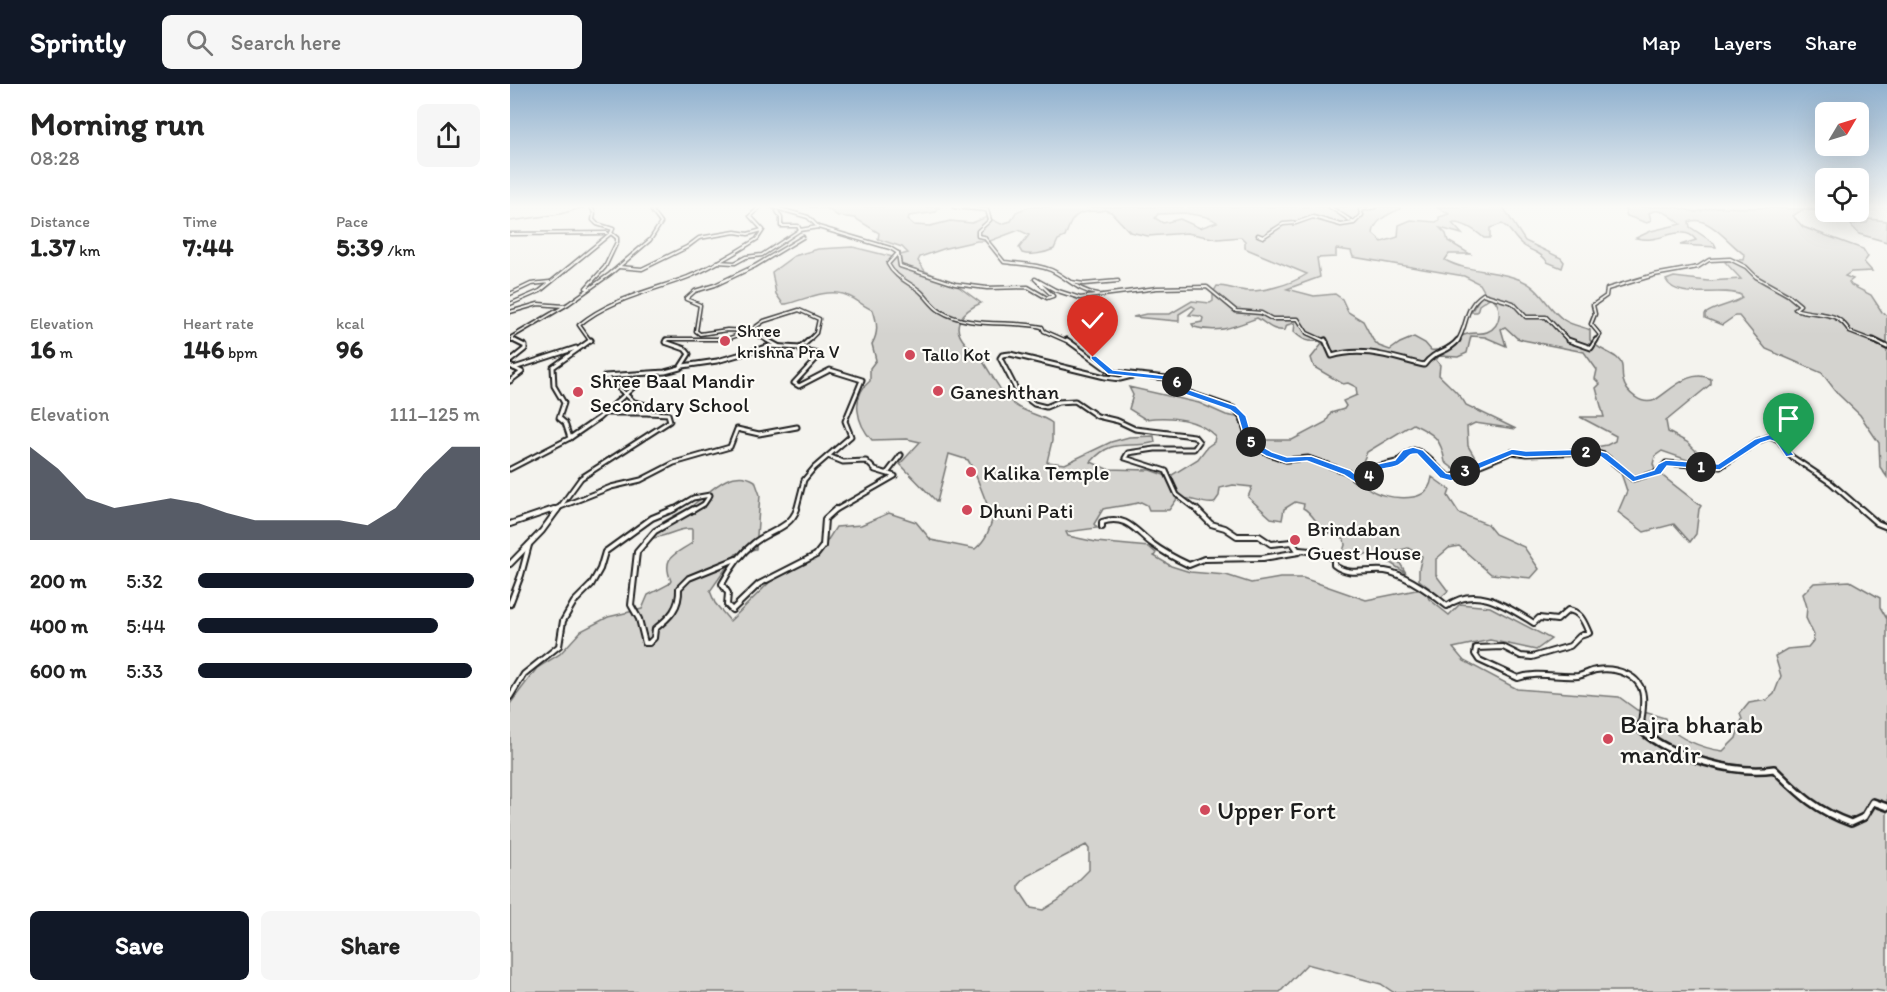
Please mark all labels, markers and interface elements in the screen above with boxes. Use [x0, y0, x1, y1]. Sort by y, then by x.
search box [162, 15, 582, 69]
text: Sprintly [30, 25, 126, 59]
icon: search [183, 26, 216, 59]
text: Search here [231, 29, 341, 56]
text: Map [1642, 30, 1681, 55]
text: Layers [1714, 30, 1772, 55]
text: Share [1805, 30, 1857, 55]
north arrow [1815, 102, 1869, 156]
map controls [1815, 102, 1869, 222]
text: Morning run [30, 104, 205, 143]
button: share [417, 104, 480, 167]
text: 08:28 [30, 146, 80, 170]
button: locate [1815, 168, 1869, 222]
text: Distance [30, 212, 90, 231]
text: Time [183, 212, 217, 231]
text: Pace [336, 212, 368, 231]
text: 1.37 [30, 231, 76, 263]
text: 7:44 [183, 231, 234, 263]
text: 5:39 [336, 231, 384, 263]
text: km [76, 241, 100, 260]
text: /km [384, 241, 415, 260]
pin [1067, 295, 1118, 357]
icon: check [1076, 304, 1109, 337]
text: Elevation [30, 314, 94, 333]
text: Heart rate [183, 314, 254, 333]
text: kcal [336, 314, 364, 333]
place label: Shree krishna Pra V [737, 320, 840, 363]
text: 16 [30, 333, 56, 365]
text: 146 [183, 333, 224, 365]
text: 96 [336, 333, 363, 365]
marker: Shree krishna Pra V [718, 334, 732, 348]
text: m [56, 343, 73, 362]
text: bpm [224, 343, 258, 362]
place label: Tallo Kot [922, 344, 990, 366]
marker: Tallo Kot [903, 348, 917, 362]
pin: 6 [1162, 367, 1192, 397]
place label: Shree Baal Mandir Secondary School [590, 368, 755, 417]
text: 6 [1173, 372, 1181, 391]
place label: Ganeshthan [950, 379, 1059, 404]
marker: Ganeshthan [931, 384, 945, 398]
marker: Shree Baal Mandir Secondary School [571, 385, 585, 399]
pin [1763, 393, 1814, 455]
text: Elevation [30, 402, 109, 426]
text: 111–125 m [389, 402, 480, 426]
icon: arrive [1772, 402, 1805, 435]
pin: 5 [1236, 427, 1266, 457]
text: 5 [1247, 432, 1255, 451]
pin: 2 [1571, 437, 1601, 467]
text: 2 [1582, 442, 1590, 461]
pin: 1 [1686, 452, 1716, 482]
pin: 3 [1450, 456, 1480, 486]
text: 1 [1697, 457, 1705, 476]
place label: Kalika Temple [983, 460, 1109, 485]
pin: 4 [1354, 461, 1384, 491]
text: 3 [1461, 461, 1469, 480]
marker: Kalika Temple [964, 465, 978, 479]
text: 4 [1364, 466, 1374, 485]
place label: Dhuni Pati [979, 498, 1073, 523]
marker: Dhuni Pati [960, 503, 974, 517]
place label: Brindaban Guest House [1307, 516, 1421, 565]
marker: Brindaban Guest House [1288, 533, 1302, 547]
text: 200 m [30, 569, 86, 593]
text: 5:32 [126, 569, 163, 593]
text: 400 m [30, 614, 88, 638]
text: 5:44 [126, 614, 165, 638]
text: 600 m [30, 659, 87, 683]
text: 5:33 [126, 659, 163, 683]
place label: Bajra bharab mandir [1620, 708, 1763, 770]
marker: Bajra bharab mandir [1601, 732, 1615, 746]
place label: Upper Fort [1217, 794, 1336, 826]
marker: Upper Fort [1198, 803, 1212, 817]
button: Save [30, 911, 249, 980]
button: Share [261, 911, 480, 980]

